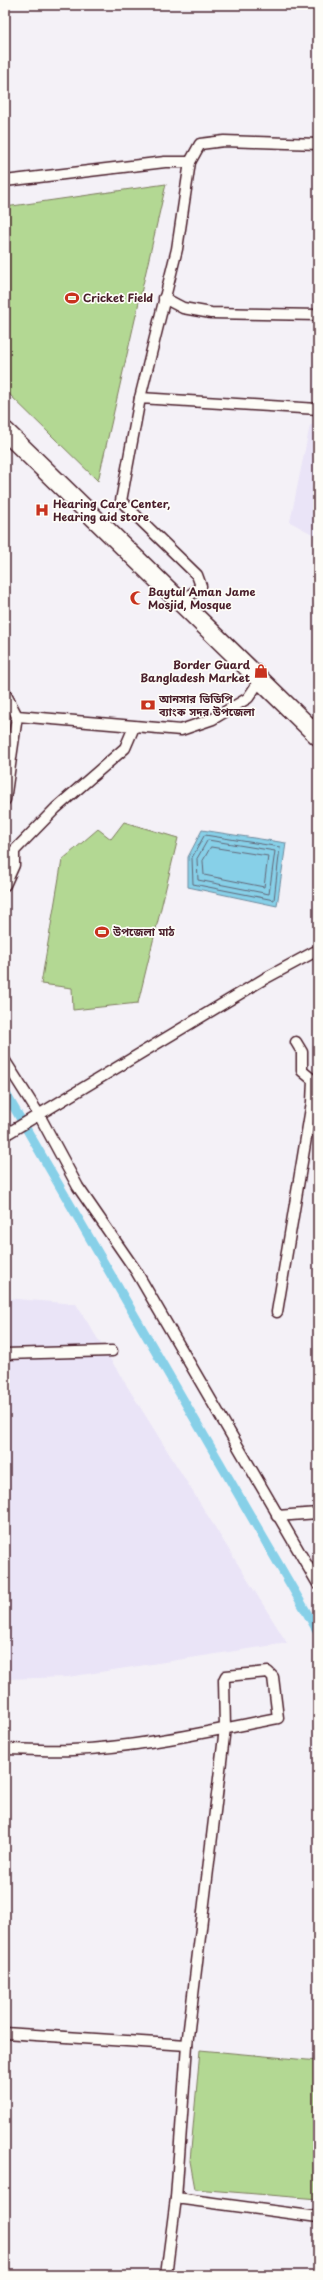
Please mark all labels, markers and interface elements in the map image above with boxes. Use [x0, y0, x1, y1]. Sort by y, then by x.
place label: Cricket Field [83, 289, 153, 306]
sports icon: Cricket Field [64, 290, 80, 306]
place label: Hearing Care Center, Hearing aid store [53, 495, 171, 525]
hospital icon: Hearing Care Center, Hearing aid store [34, 502, 50, 518]
place label: Baytul Aman Jame Mosjid, Mosque [148, 583, 255, 613]
mosque icon: Baytul Aman Jame Mosjid, Mosque [129, 590, 145, 606]
place label: Border Guard Bangladesh Market [140, 656, 251, 686]
shop icon: Border Guard Bangladesh Market [253, 663, 269, 679]
place label: আনসার ভিডিপি ব্যাংক সদর উপজেলা [158, 690, 255, 720]
bank icon: আনসার ভিডিপি ব্যাংক সদর উপজেলা [140, 697, 156, 713]
place label: উপজেলা মাঠ [112, 923, 175, 940]
sports icon: উপজেলা মাঠ [94, 924, 110, 940]

